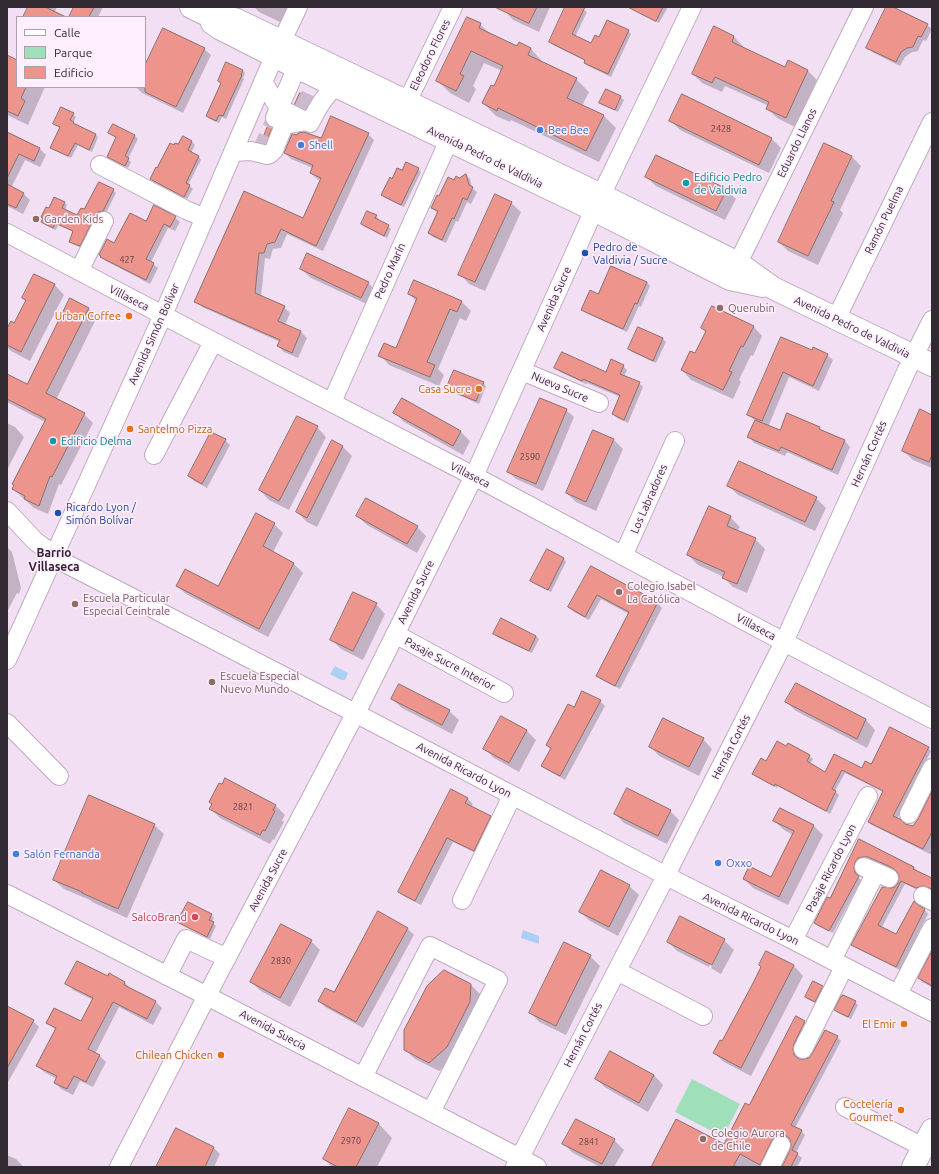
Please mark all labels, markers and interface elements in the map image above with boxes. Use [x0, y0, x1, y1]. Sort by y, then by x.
legend [16, 16, 146, 88]
street label: Eleodoro Flores [407, 17, 453, 93]
text: Calle [54, 26, 80, 39]
text: Parque [54, 46, 92, 59]
text: Edificio [54, 66, 94, 79]
street label: Eduardo Llanos [774, 106, 820, 180]
street label: Avenida Pedro de Valdivia [425, 123, 545, 191]
place label: Bee Bee [548, 123, 589, 137]
house number: 2428 [711, 124, 731, 134]
marker: Bee Bee [535, 125, 545, 135]
place label: Shell [309, 138, 333, 152]
marker: Shell [296, 140, 306, 150]
place label: Edificio Pedro de Valdivia [694, 170, 762, 196]
marker: Edificio Pedro de Valdivia [681, 178, 691, 188]
street label: Ramón Puelma [862, 184, 906, 256]
place label: Garden Kids [44, 212, 103, 226]
marker: Garden Kids [31, 214, 41, 224]
place label: Pedro de Valdivia / Sucre [593, 240, 668, 266]
street label: Pedro Marín [372, 241, 408, 301]
marker: Pedro de Valdivia / Sucre [580, 248, 590, 258]
house number: 427 [119, 255, 135, 265]
street label: Avenida Sucre [534, 265, 574, 333]
street label: Avenida Simón Bolívar [126, 281, 182, 387]
street label: Villaseca [107, 282, 151, 314]
street label: Avenida Pedro de Valdivia [792, 293, 912, 361]
place label: Querubin [728, 301, 775, 315]
marker: Querubin [715, 303, 725, 313]
place label: Urban Coffee [55, 309, 121, 323]
marker: Urban Coffee [124, 311, 134, 321]
street label: Nueva Sucre [529, 369, 591, 405]
place label: Casa Sucre [418, 382, 471, 396]
marker: Casa Sucre [474, 384, 484, 394]
street label: Hernán Cortés [849, 419, 889, 489]
place label: Santelmo Pizza [138, 422, 212, 436]
marker: Santelmo Pizza [125, 424, 135, 434]
place label: Edificio Delma [61, 434, 132, 448]
marker: Edificio Delma [48, 436, 58, 446]
house number: 2590 [520, 452, 540, 462]
street label: Villaseca [448, 459, 492, 491]
street label: Los Labradores [628, 462, 670, 536]
place label: Ricardo Lyon / Simón Bolívar [66, 500, 136, 526]
marker: Ricardo Lyon / Simón Bolívar [53, 508, 63, 518]
district label: Barrio Villaseca [29, 546, 79, 574]
street label: Avenida Sucre [395, 558, 437, 626]
place label: Colegio Isabel La Católica [627, 579, 696, 605]
marker: Colegio Isabel La Católica [614, 587, 624, 597]
place label: Escuela Particular Especial Ceintrale [83, 591, 170, 617]
marker: Escuela Particular Especial Ceintrale [70, 599, 80, 609]
street label: Villaseca [734, 611, 778, 643]
street label: Pasaje Sucre Interior [402, 635, 498, 693]
place label: Escuela Especial Nuevo Mundo [220, 669, 299, 695]
marker: Escuela Especial Nuevo Mundo [207, 677, 217, 687]
street label: Hernán Cortés [709, 712, 753, 782]
street label: Avenida Ricardo Lyon [414, 739, 514, 801]
house number: 2821 [233, 802, 253, 812]
street label: Pasaje Ricardo Lyon [803, 822, 859, 914]
street label: Avenida Sucre [246, 846, 290, 914]
place label: Salón Fernanda [24, 847, 100, 861]
marker: Salón Fernanda [11, 849, 21, 859]
place label: Oxxo [726, 856, 752, 870]
marker: Oxxo [713, 858, 723, 868]
street label: Avenida Ricardo Lyon [701, 890, 801, 948]
place label: SalcoBrand [132, 910, 187, 924]
marker: SalcoBrand [190, 912, 200, 922]
house number: 2830 [271, 956, 291, 966]
street label: Hernán Cortés [561, 1000, 605, 1070]
street label: Avenida Suecia [237, 1007, 309, 1053]
place label: El Emir [862, 1017, 896, 1031]
marker: El Emir [899, 1019, 909, 1029]
place label: Chilean Chicken [135, 1048, 213, 1062]
marker: Chilean Chicken [216, 1050, 226, 1060]
place label: Coctelería Gourmet [843, 1097, 893, 1123]
marker: Coctelería Gourmet [896, 1105, 906, 1115]
place label: Colegio Aurora de Chile [711, 1126, 785, 1152]
marker: Colegio Aurora de Chile [698, 1134, 708, 1144]
house number: 2970 [341, 1136, 361, 1146]
house number: 2841 [579, 1137, 599, 1147]

